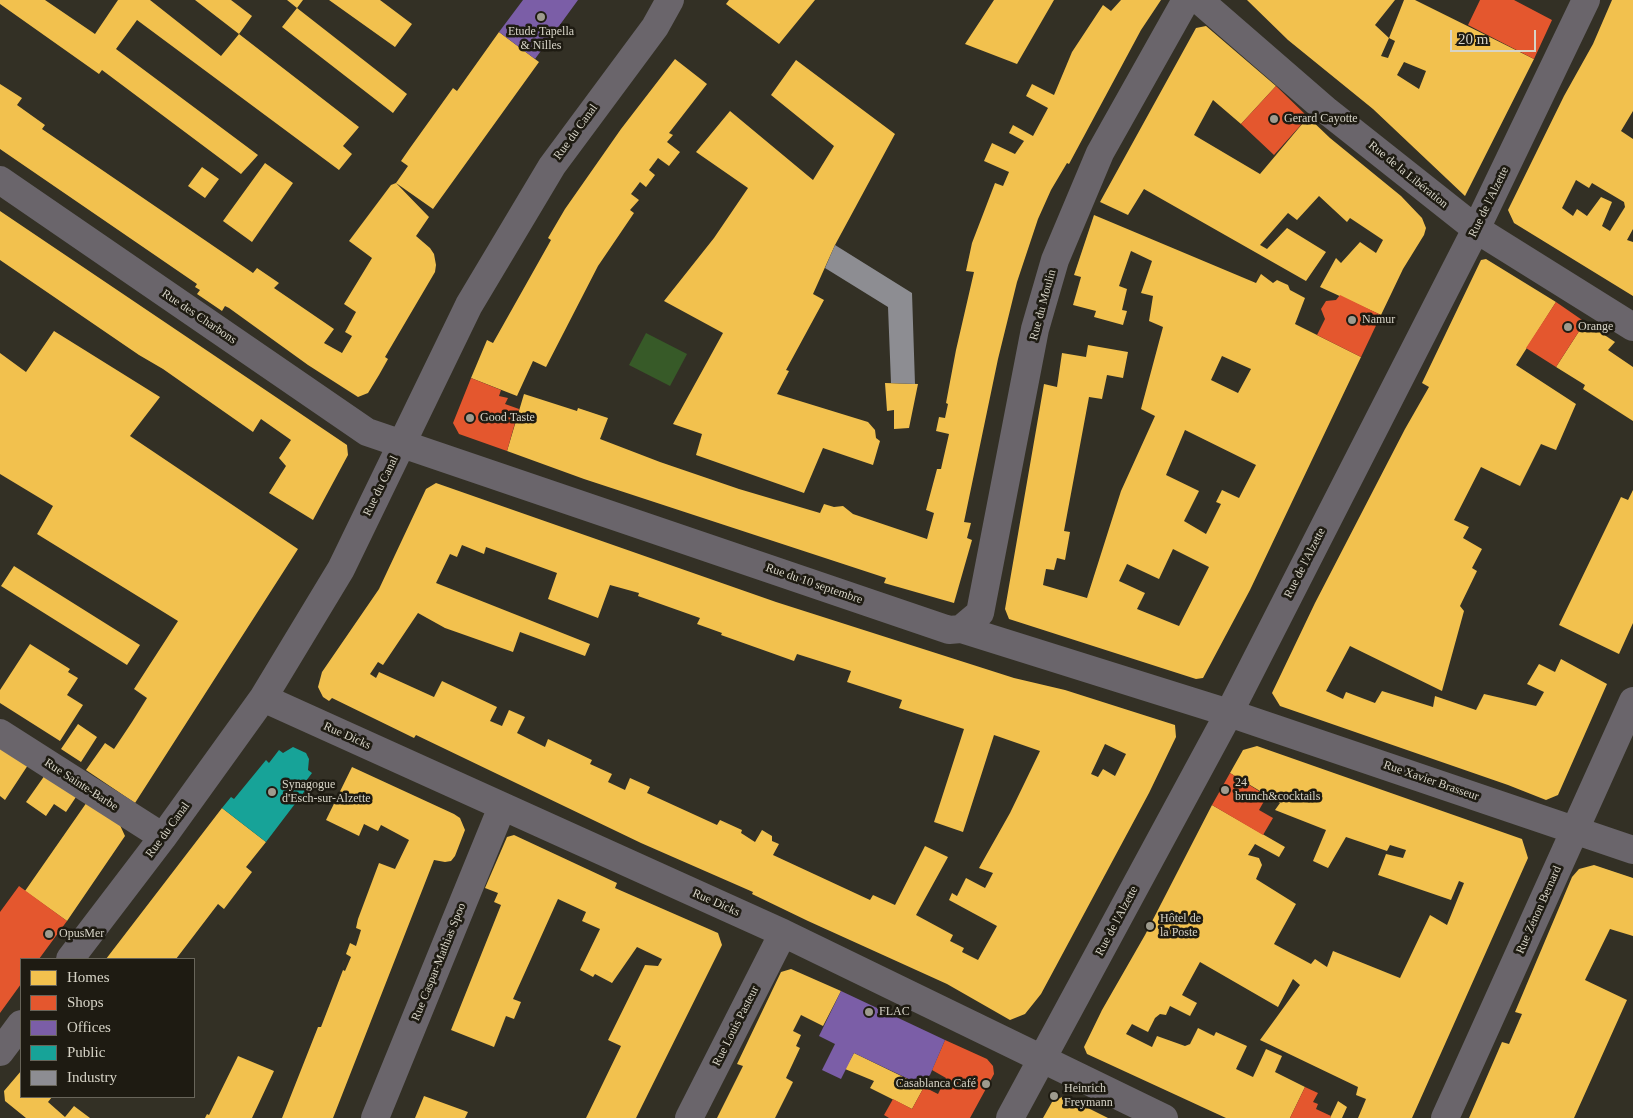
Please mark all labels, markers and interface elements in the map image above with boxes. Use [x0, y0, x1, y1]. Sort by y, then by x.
marker: Etude Tapella & Nilles [535, 11, 547, 23]
scale bar [1453, 20, 1539, 52]
place label: Etude Tapella & Nilles [508, 25, 574, 53]
text: 20 m [1458, 31, 1488, 47]
street label: Rue du Canal [551, 101, 601, 163]
place label: Gerard Cayotte [1284, 112, 1358, 126]
marker: Gerard Cayotte [1268, 113, 1280, 125]
street label: Rue de la Libération [1365, 138, 1451, 212]
street label: Rue de l'Alzette [1466, 164, 1512, 240]
street label: Rue du Moulin [1027, 268, 1059, 342]
street label: Rue des Charbons [159, 287, 239, 347]
place label: Namur [1362, 313, 1395, 327]
marker: Namur [1346, 314, 1358, 326]
place label: Orange [1578, 320, 1613, 334]
marker: Orange [1562, 321, 1574, 333]
place label: Good Taste [480, 411, 535, 425]
marker: Good Taste [464, 412, 476, 424]
street label: Rue du Canal [360, 453, 402, 519]
street label: Rue de l'Alzette [1281, 526, 1329, 600]
street label: Rue du 10 septembre [764, 561, 864, 607]
street label: Rue Dicks [321, 719, 373, 753]
street label: Rue Sainte-Barbe [41, 756, 121, 814]
street label: Rue Xavier Brasseur [1381, 758, 1481, 804]
place label: 24 brunch&cocktails [1235, 776, 1320, 804]
place label: Synagogue d'Esch-sur-Alzette [282, 778, 371, 806]
marker: 24 brunch&cocktails [1219, 784, 1231, 796]
marker: Synagogue d'Esch-sur-Alzette [266, 786, 278, 798]
street label: Rue du Canal [143, 799, 193, 861]
street label: Rue Zénon Bernard [1513, 864, 1565, 956]
street label: Rue de l'Alzette [1093, 884, 1141, 958]
street label: Rue Dicks [690, 886, 742, 920]
street label: Rue Caspar-Mathias Spoo [409, 901, 469, 1023]
place label: Hôtel de la Poste [1160, 912, 1201, 940]
marker: Hôtel de la Poste [1144, 920, 1156, 932]
place label: OpusMer [59, 927, 104, 941]
marker: OpusMer [43, 928, 55, 940]
legend [20, 958, 195, 1098]
text: Homes [67, 969, 110, 985]
street label: Rue Louis Pasteur [710, 984, 762, 1068]
text: Shops [67, 994, 104, 1010]
place label: FLAC [879, 1005, 910, 1019]
marker: FLAC [863, 1006, 875, 1018]
text: Offices [67, 1019, 111, 1035]
text: Public [67, 1044, 105, 1060]
text: Industry [67, 1069, 117, 1085]
place label: Casablanca Café [896, 1077, 976, 1091]
marker: Casablanca Café [980, 1078, 992, 1090]
place label: Heinrich Freymann [1064, 1082, 1113, 1110]
marker: Heinrich Freymann [1048, 1090, 1060, 1102]

